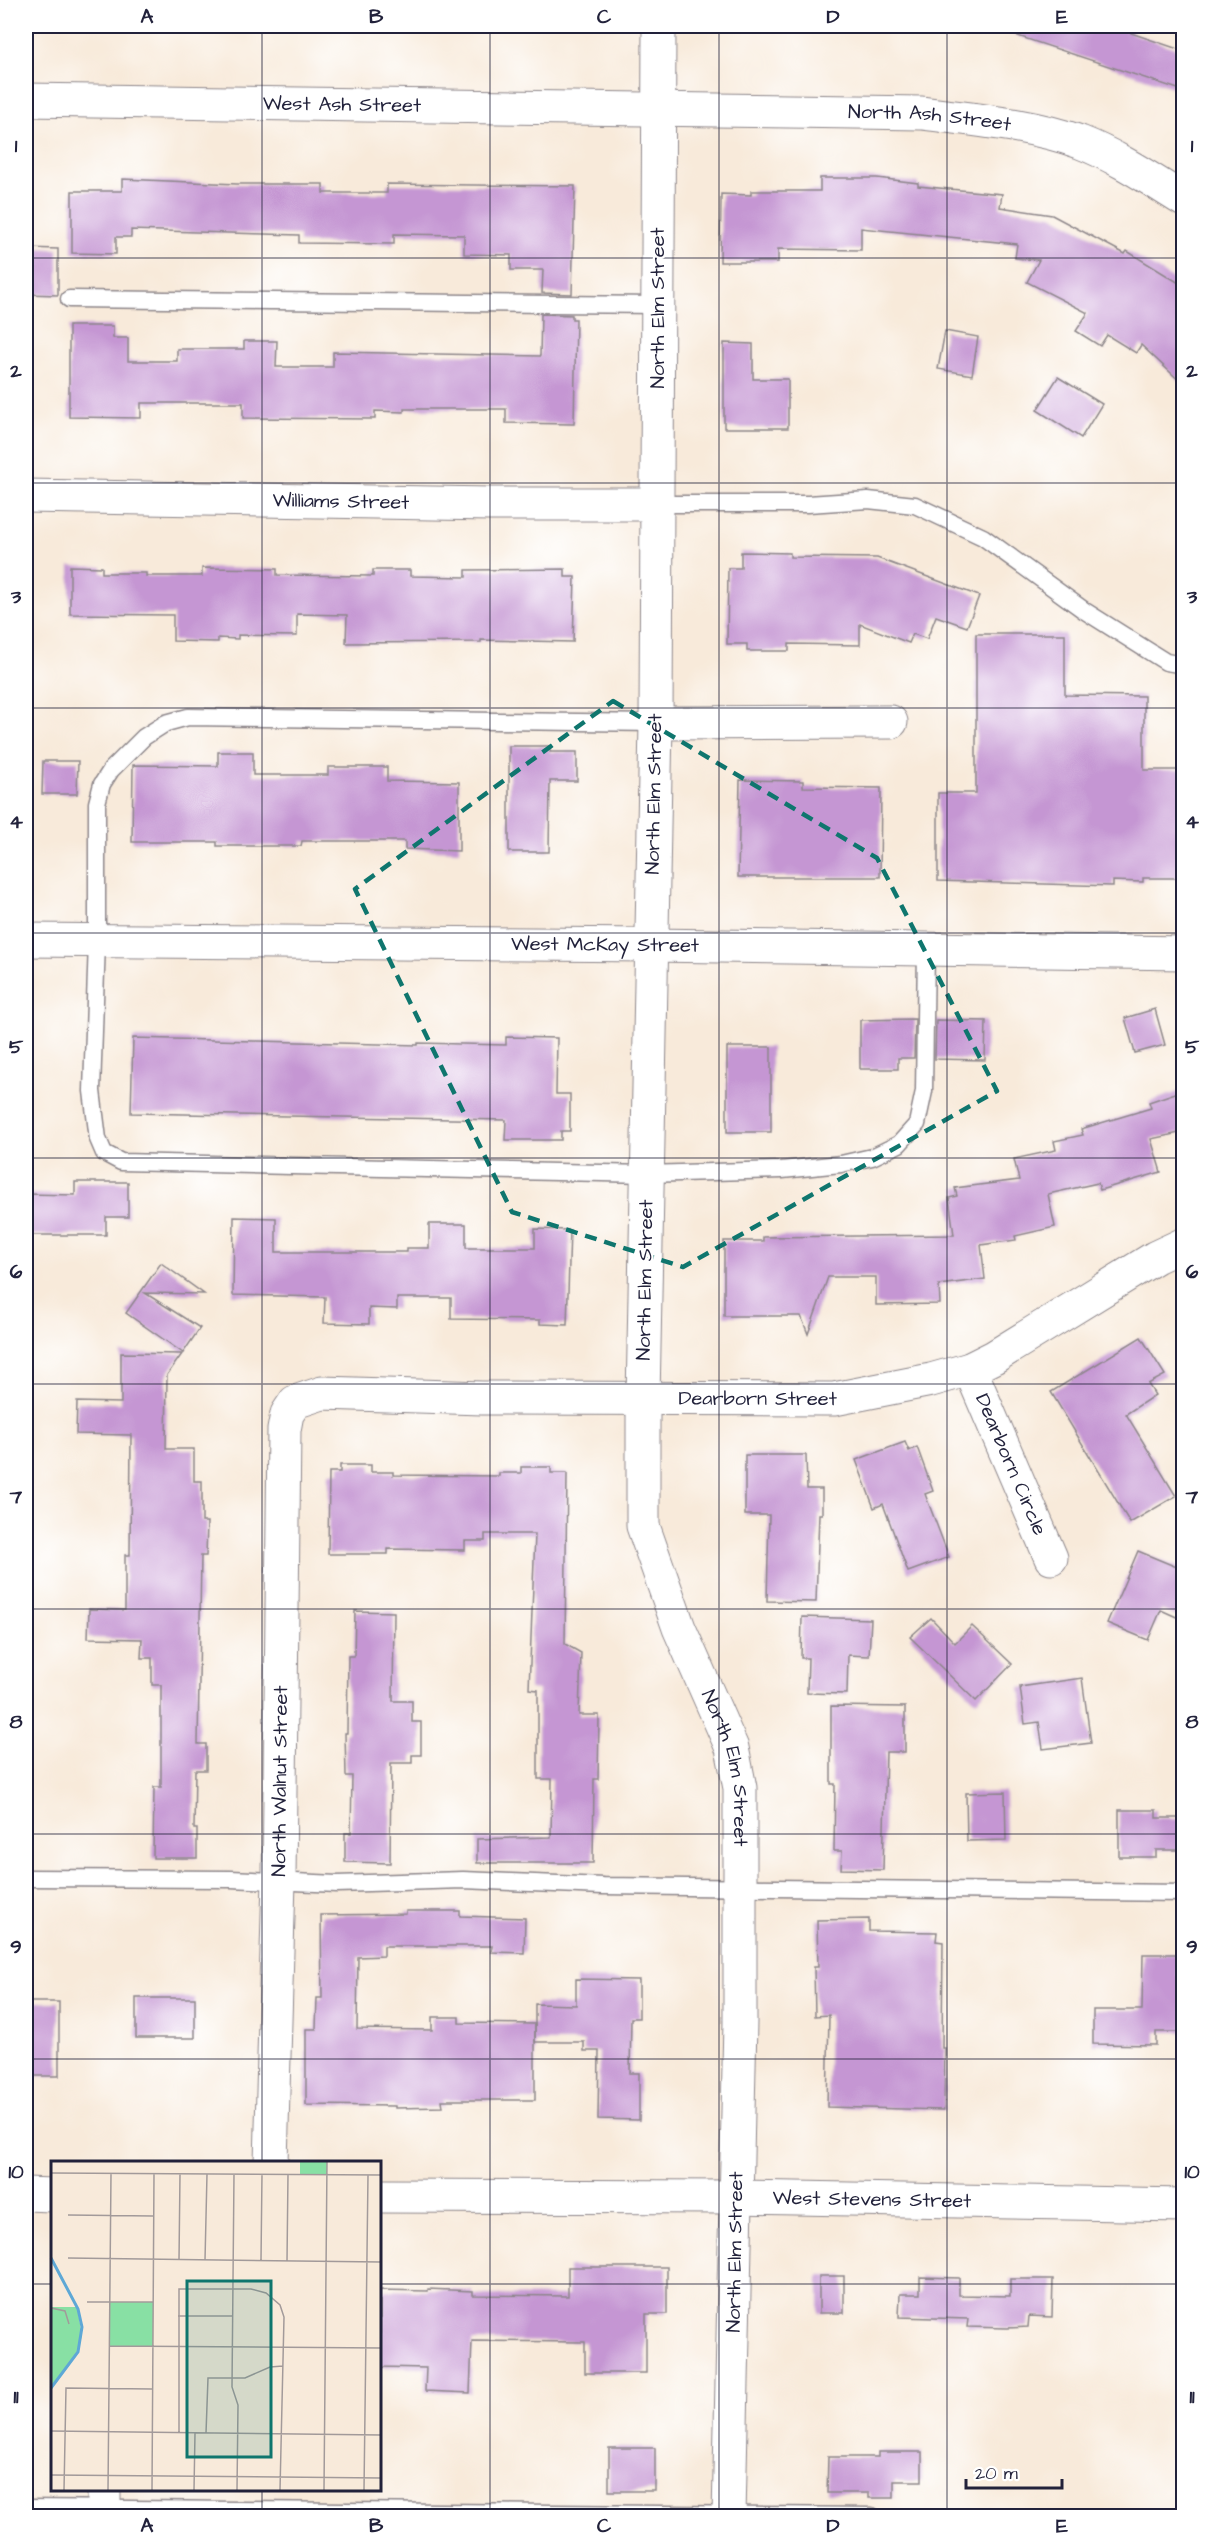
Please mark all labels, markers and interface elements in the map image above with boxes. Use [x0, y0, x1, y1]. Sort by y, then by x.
text: A [141, 3, 154, 31]
text: B [369, 3, 384, 31]
text: C [597, 3, 612, 31]
text: D [827, 3, 840, 31]
text: E [1056, 3, 1068, 31]
street label: West Ash Street [263, 89, 421, 120]
street label: North Ash Street [848, 98, 1013, 139]
text: 1 [15, 132, 18, 160]
text: 1 [1191, 132, 1194, 160]
street label: North Elm Street [644, 227, 672, 389]
text: 2 [9, 357, 22, 385]
text: 2 [1185, 357, 1198, 385]
street label: Williams Street [272, 486, 410, 517]
text: 3 [10, 583, 22, 611]
text: 3 [1186, 583, 1198, 611]
street label: North Elm Street [639, 713, 669, 875]
text: 4 [9, 808, 23, 836]
text: 4 [1185, 808, 1199, 836]
street label: West McKay Street [511, 930, 699, 960]
text: 5 [9, 1033, 24, 1061]
text: 5 [1185, 1033, 1200, 1061]
street label: North Elm Street [630, 1199, 660, 1361]
text: 6 [10, 1258, 23, 1286]
text: 6 [1186, 1258, 1199, 1286]
street label: Dearborn Street [678, 1385, 837, 1413]
street label: Dearborn Circle [968, 1389, 1054, 1540]
text: 7 [9, 1483, 23, 1511]
text: 7 [1185, 1483, 1199, 1511]
street label: North Walnut Street [265, 1685, 295, 1877]
street label: North Elm Street [694, 1686, 754, 1846]
text: 8 [10, 1708, 23, 1736]
text: 8 [1186, 1708, 1199, 1736]
text: 9 [10, 1933, 22, 1961]
text: 9 [1186, 1933, 1198, 1961]
text: 10 [8, 2158, 24, 2186]
text: 10 [1184, 2158, 1200, 2186]
inset map [51, 2161, 381, 2491]
street label: North Elm Street [720, 2171, 750, 2333]
street label: West Stevens Street [772, 2184, 972, 2215]
text: 11 [13, 2383, 19, 2411]
text: 11 [1189, 2383, 1195, 2411]
scale bar [966, 2452, 1062, 2490]
text: 20 m [975, 2461, 1018, 2486]
text: A [141, 2512, 154, 2540]
text: B [369, 2512, 384, 2540]
text: C [597, 2512, 612, 2540]
text: D [827, 2512, 840, 2540]
text: E [1056, 2512, 1068, 2540]

